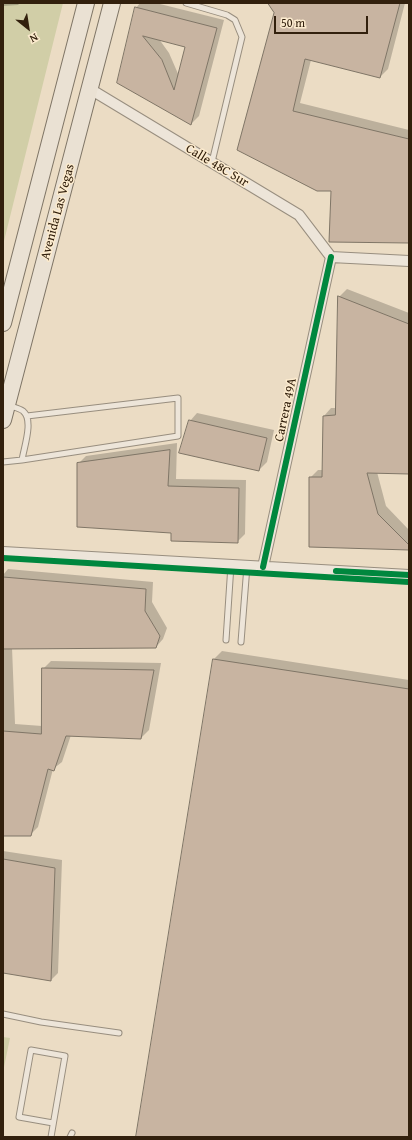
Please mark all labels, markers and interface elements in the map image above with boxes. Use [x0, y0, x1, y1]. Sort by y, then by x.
north arrow [8, 8, 48, 48]
scale bar [276, 8, 370, 34]
text: 50 m [281, 14, 305, 31]
text: N [27, 30, 41, 47]
street label: Calle 48C Sur [183, 141, 251, 191]
street label: Avenida Las Vegas [38, 162, 78, 262]
street label: Carrera 49A [272, 377, 300, 443]

